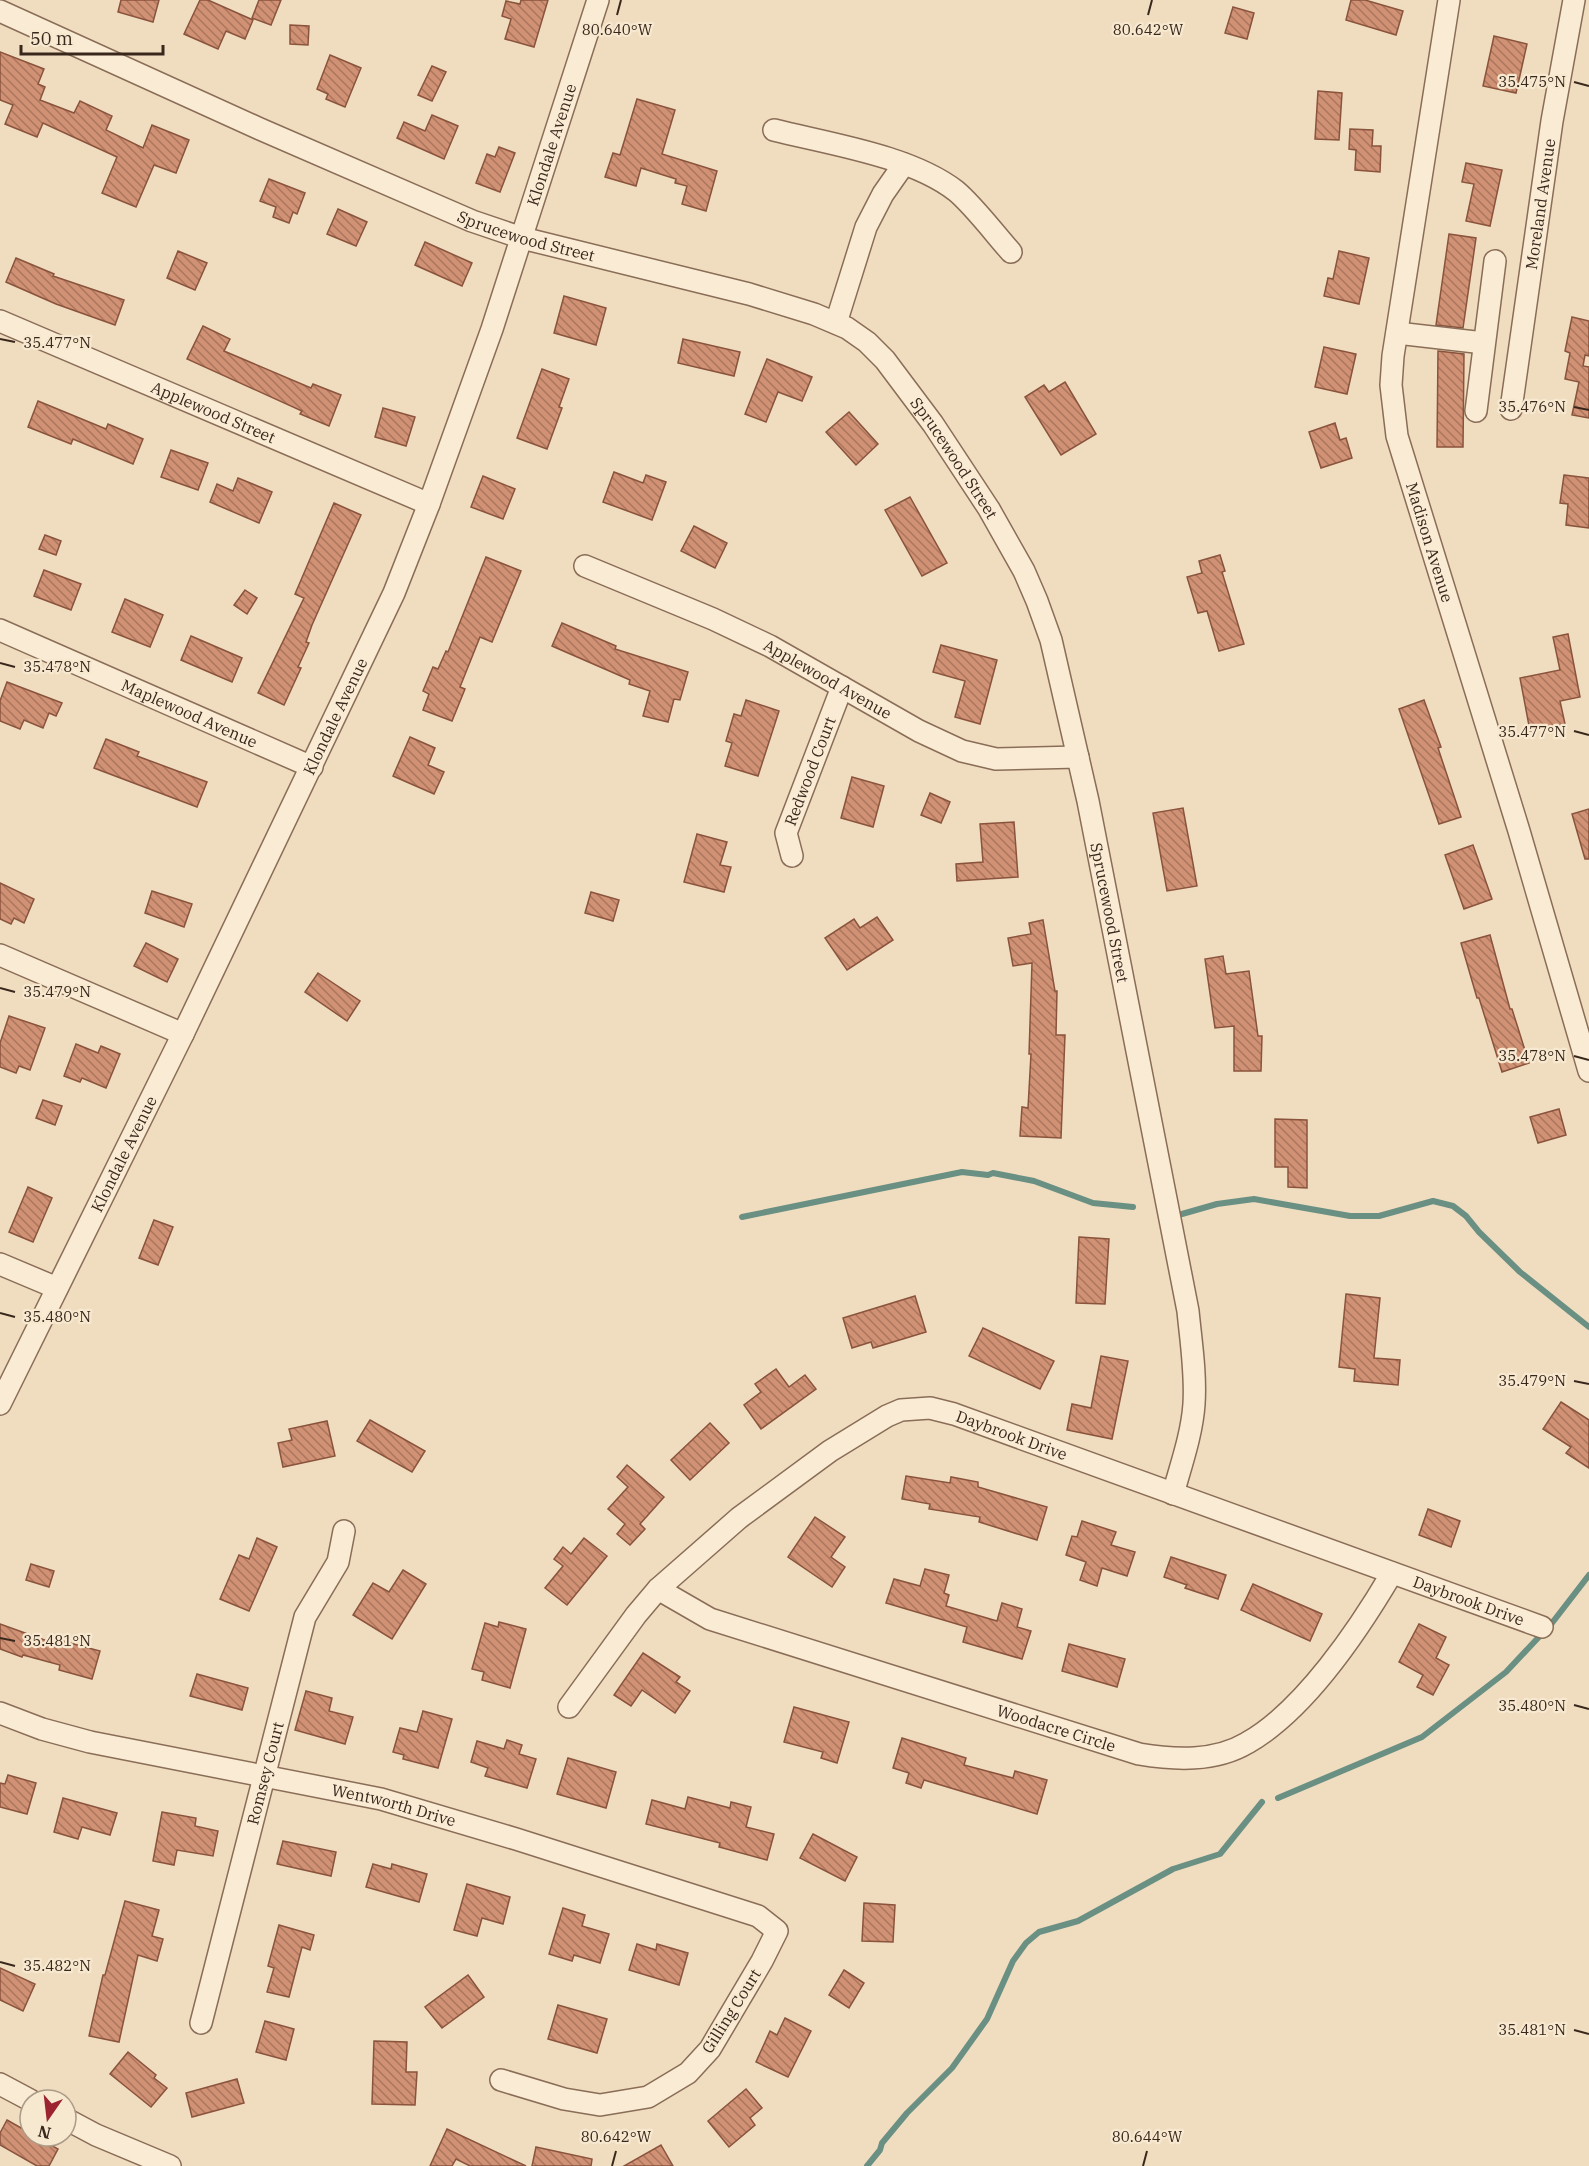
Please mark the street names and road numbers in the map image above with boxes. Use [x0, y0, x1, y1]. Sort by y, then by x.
street label: Klondale Avenue [522, 81, 580, 208]
street label: Moreland Avenue [1521, 137, 1559, 271]
street label: Sprucewood Street [454, 206, 597, 266]
street label: Applewood Street [148, 377, 279, 447]
street label: Sprucewood Street [906, 393, 1002, 522]
street label: Madison Avenue [1402, 480, 1458, 605]
street label: Applewood Avenue [761, 635, 895, 723]
street label: Klondale Avenue [299, 655, 371, 778]
street label: Maplewood Avenue [119, 675, 261, 752]
street label: Redwood Court [780, 713, 840, 829]
street label: Sprucewood Street [1086, 841, 1133, 985]
street label: Klondale Avenue [87, 1092, 161, 1215]
street label: Daybrook Drive [953, 1406, 1070, 1464]
street label: Daybrook Drive [1410, 1571, 1527, 1630]
street label: Woodacre Circle [994, 1700, 1118, 1756]
street label: Romsey Court [242, 1719, 288, 1827]
street label: Wentworth Drive [330, 1780, 458, 1831]
street label: Gilling Court [697, 1965, 765, 2057]

